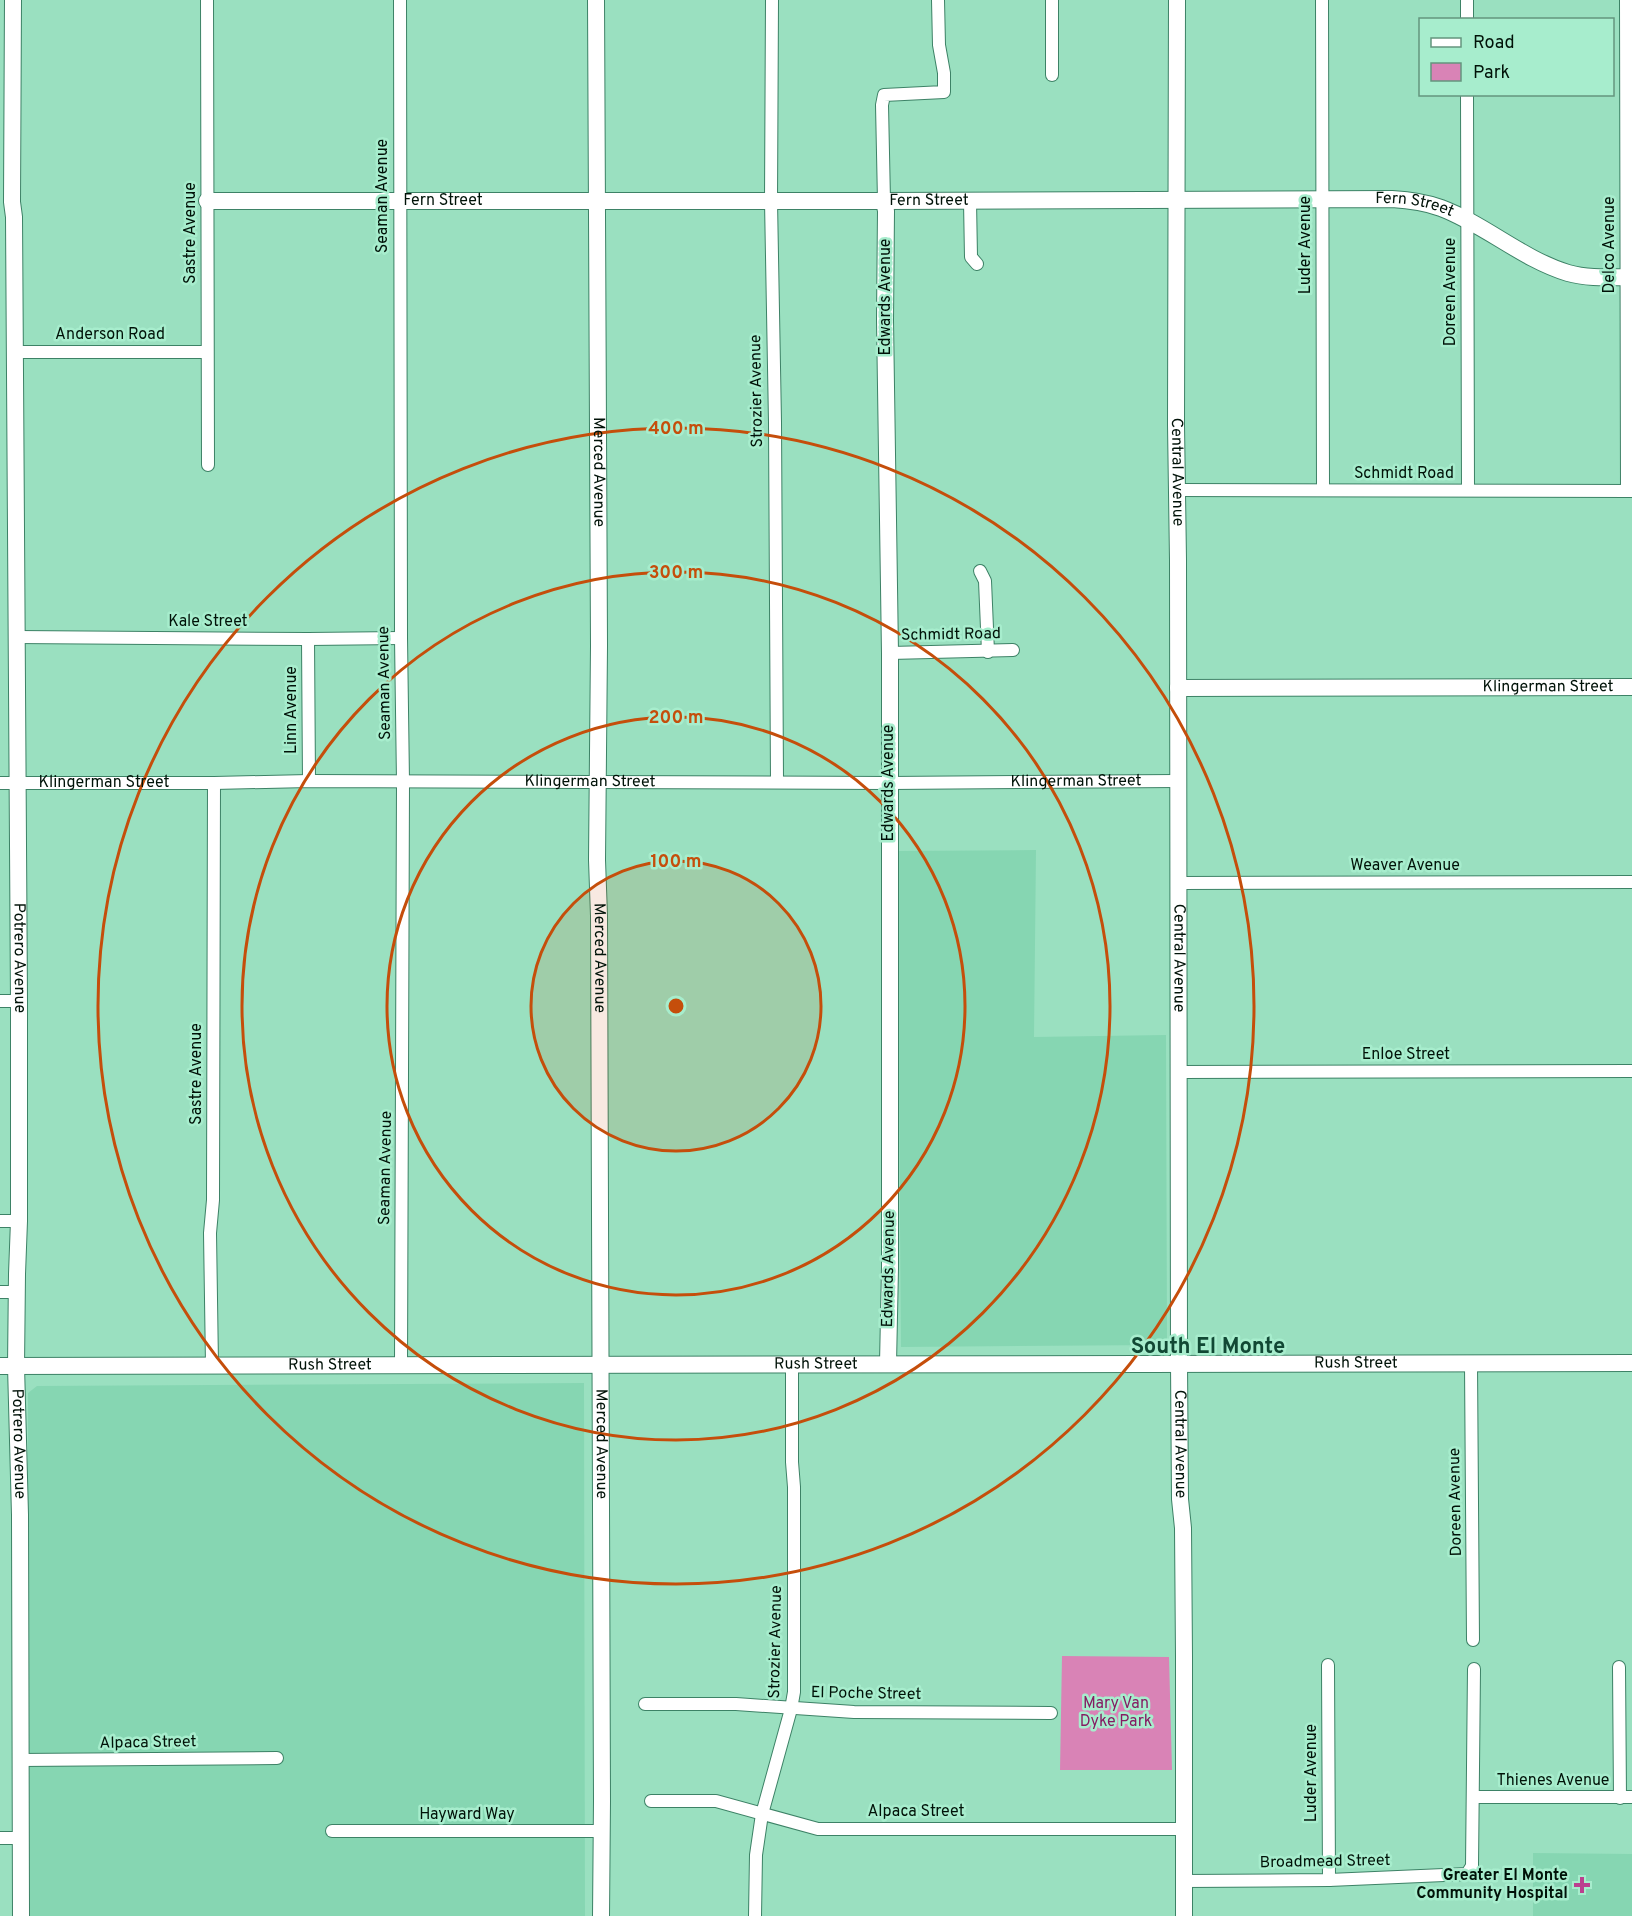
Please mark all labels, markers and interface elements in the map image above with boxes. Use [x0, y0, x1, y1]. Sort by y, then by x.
legend [1419, 18, 1614, 96]
text: Road [1473, 32, 1515, 55]
text: Park [1473, 62, 1510, 85]
street label: Seaman Avenue [373, 139, 393, 253]
street label: Sastre Avenue [181, 182, 201, 284]
street label: Fern Street [1375, 189, 1457, 222]
street label: Fern Street [403, 191, 483, 211]
street label: Fern Street [889, 191, 969, 211]
street label: Luder Avenue [1296, 196, 1316, 294]
street label: Delco Avenue [1600, 196, 1620, 294]
street label: Doreen Avenue [1441, 238, 1461, 346]
street label: Edwards Avenue [876, 239, 896, 355]
street label: Anderson Road [55, 325, 165, 345]
street label: Strozier Avenue [746, 334, 768, 448]
street label: Merced Avenue [588, 417, 608, 527]
text: 400 m [648, 418, 704, 441]
street label: Central Avenue [1166, 418, 1187, 526]
street label: Schmidt Road [1354, 464, 1454, 484]
text: 300 m [649, 562, 703, 585]
street label: Kale Street [168, 612, 248, 632]
street label: Schmidt Road [901, 624, 1001, 646]
street label: Seaman Avenue [374, 626, 396, 740]
street label: Linn Avenue [282, 666, 302, 754]
street label: Klingerman Street [1482, 677, 1614, 697]
text: 200 m [648, 707, 704, 730]
street label: Edwards Avenue [879, 725, 899, 841]
street label: Klingerman Street [1010, 771, 1142, 792]
street label: Klingerman Street [524, 772, 656, 792]
street label: Klingerman Street [38, 773, 170, 793]
text: 100 m [650, 851, 702, 874]
street label: Weaver Avenue [1350, 856, 1460, 876]
street label: Merced Avenue [589, 902, 609, 1013]
street label: Potrero Avenue [8, 903, 29, 1013]
street label: Central Avenue [1168, 904, 1189, 1012]
centre of rings [666, 996, 686, 1016]
street label: Sastre Avenue [187, 1023, 207, 1125]
street label: Enloe Street [1362, 1045, 1450, 1065]
street label: Seaman Avenue [375, 1111, 397, 1225]
street label: Edwards Avenue [878, 1210, 900, 1328]
district label: South El Monte [1131, 1334, 1285, 1361]
street label: Rush Street [1314, 1353, 1398, 1374]
street label: Rush Street [774, 1354, 858, 1375]
street label: Rush Street [288, 1355, 372, 1375]
street label: Potrero Avenue [7, 1388, 30, 1499]
street label: Merced Avenue [591, 1389, 611, 1499]
street label: Central Avenue [1169, 1390, 1190, 1498]
street label: Doreen Avenue [1445, 1447, 1467, 1557]
street label: Strozier Avenue [765, 1585, 787, 1699]
street label: El Poche Street [811, 1683, 921, 1705]
park label: Mary Van Dyke Park [1080, 1694, 1152, 1732]
street label: Luder Avenue [1302, 1724, 1322, 1822]
street label: Alpaca Street [99, 1732, 197, 1754]
street label: Thienes Avenue [1497, 1771, 1609, 1791]
street label: Alpaca Street [867, 1802, 965, 1822]
street label: Hayward Way [419, 1805, 515, 1825]
street label: Broadmead Street [1259, 1851, 1391, 1873]
place label: Greater El Monte Community Hospital [1416, 1866, 1568, 1904]
marker: Greater El Monte Community Hospital [1573, 1876, 1591, 1894]

